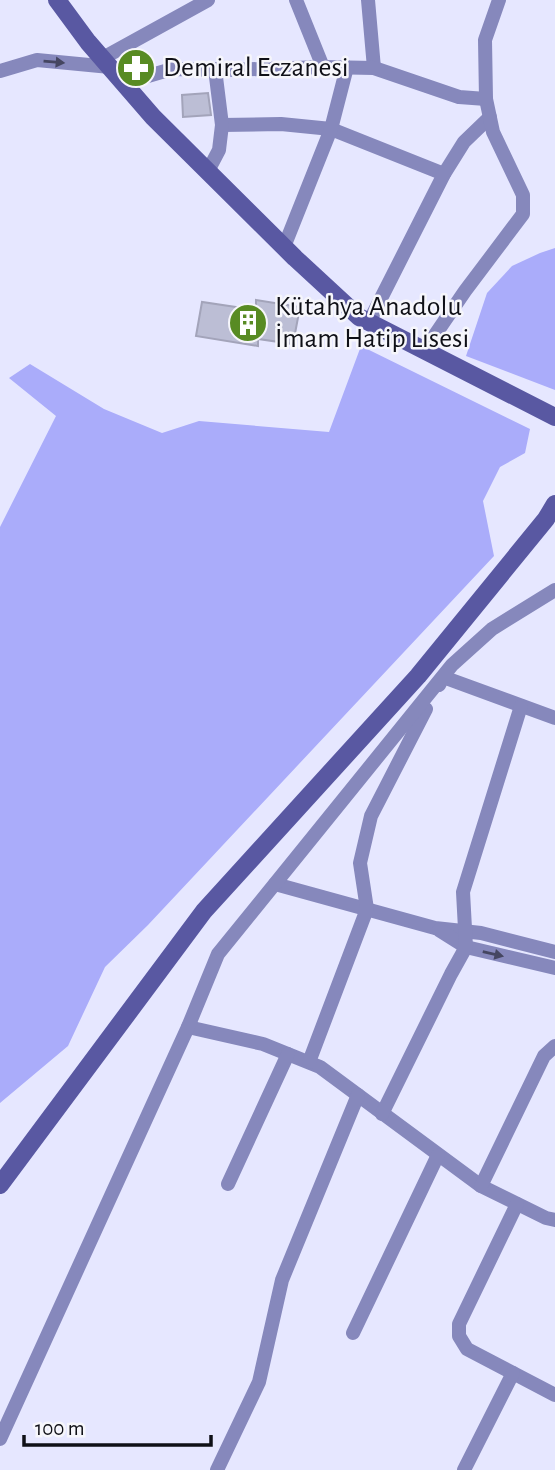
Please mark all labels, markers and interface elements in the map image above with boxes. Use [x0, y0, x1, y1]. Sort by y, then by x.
pharmacy icon: Demiral Eczanesi [115, 47, 157, 89]
place label: Demiral Eczanesi [163, 54, 349, 82]
one-way arrow [44, 57, 66, 68]
place label: Kütahya Anadolu İmam Hatip Lisesi [275, 293, 469, 353]
building icon: Kütahya Anadolu İmam Hatip Lisesi [227, 302, 269, 344]
one-way arrow [482, 948, 504, 959]
scale bar [24, 1404, 212, 1448]
text: 100 m [35, 1418, 85, 1439]

